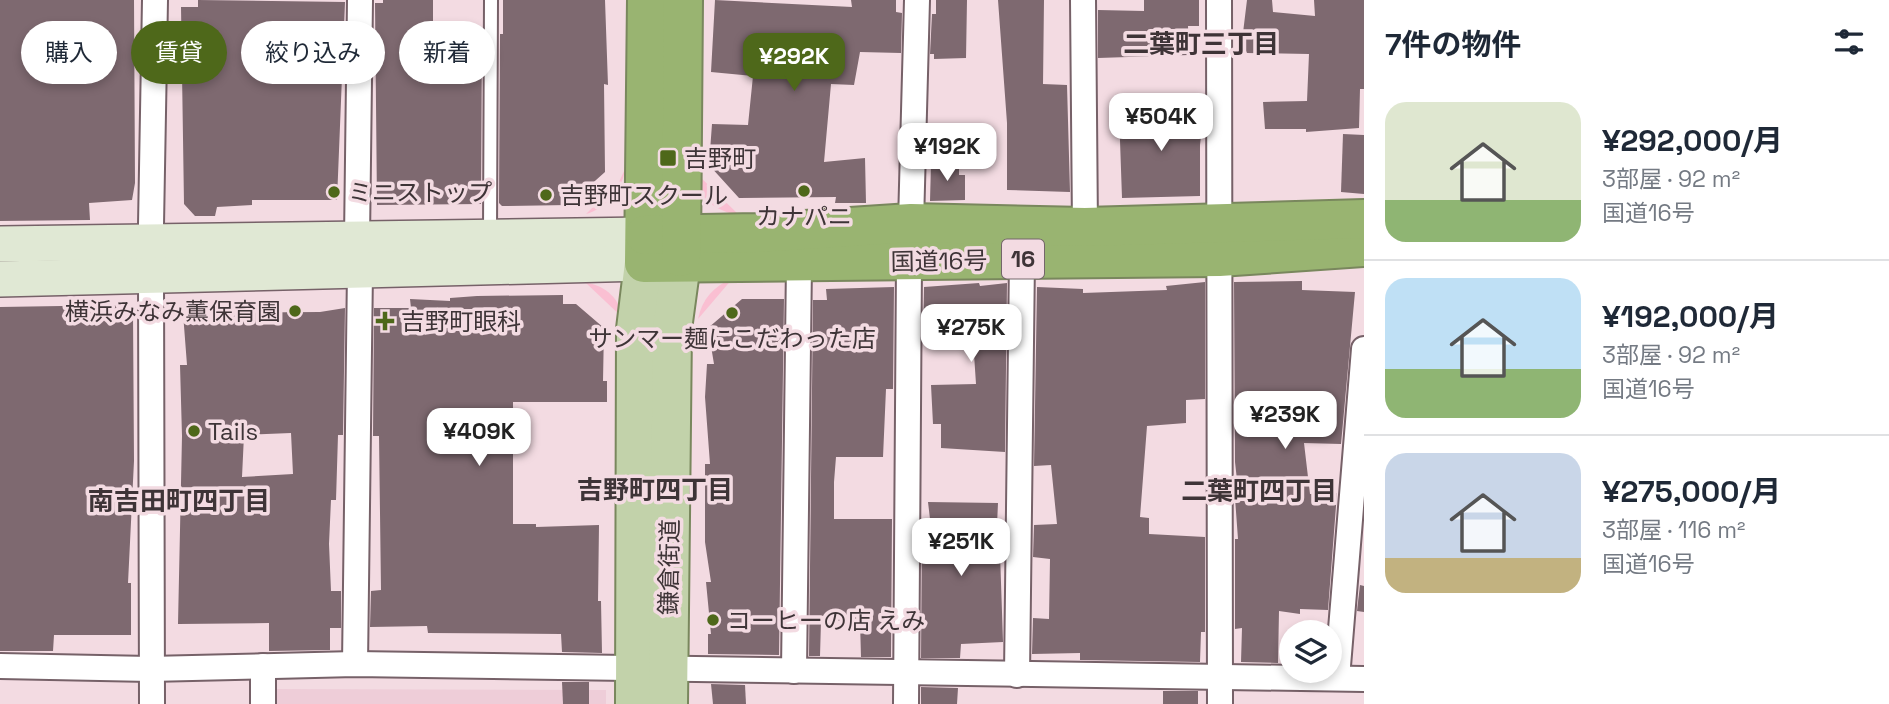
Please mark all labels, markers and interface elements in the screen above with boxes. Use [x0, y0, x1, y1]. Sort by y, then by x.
chip: 購入 [21, 21, 117, 84]
chip: 賃貸 [131, 21, 227, 84]
chip: 絞り込み [241, 21, 385, 84]
chip: 新着 [399, 21, 495, 84]
icon: filters [1830, 23, 1868, 61]
text: 7件の物件 [1385, 25, 1522, 64]
district label: 二葉町三丁目 [1123, 27, 1279, 61]
pin: ¥292K [745, 34, 843, 93]
text: ¥292K [759, 41, 829, 71]
pin: ¥504K [1112, 94, 1210, 153]
text: ¥504K [1125, 101, 1197, 131]
text: ¥292,000/月 [1602, 121, 1783, 160]
pin: ¥192K [898, 124, 996, 183]
icon: home [1441, 130, 1525, 214]
text: ¥192K [914, 131, 980, 161]
place label: 吉野町 [684, 143, 756, 174]
marker: 吉野町 [658, 148, 678, 168]
text: 3部屋 · 92 m² [1602, 164, 1740, 194]
place label: ミニストップ [348, 177, 492, 208]
place label: 吉野町スクール [560, 180, 728, 211]
marker: カナパニ [796, 183, 812, 199]
marker: ミニストップ [326, 184, 342, 200]
marker: 吉野町スクール [538, 187, 554, 203]
text: 国道16号 [1602, 198, 1695, 228]
place label: カナパニ [756, 201, 852, 232]
road number: 16 [1002, 240, 1044, 278]
street label: 国道16号 [890, 245, 988, 277]
place label: 横浜みなみ薫保育園 [65, 296, 281, 327]
text: ¥192,000/月 [1602, 297, 1779, 336]
marker: 横浜みなみ薫保育園 [287, 303, 303, 319]
pin: ¥275K [922, 304, 1020, 364]
marker: サンマー麺にこだわった店 [724, 305, 740, 321]
place label: 吉野町眼科 [401, 306, 521, 337]
icon: home [1441, 306, 1525, 390]
marker: 吉野町眼科 [375, 311, 395, 331]
text: ¥275K [937, 312, 1005, 342]
place label: サンマー麺にこだわった店 [588, 323, 876, 354]
text: 3部屋 · 92 m² [1602, 340, 1740, 370]
text: 国道16号 [1602, 374, 1695, 404]
pin: ¥239K [1236, 392, 1334, 451]
text: ¥239K [1250, 399, 1320, 429]
pin: ¥409K [430, 408, 528, 468]
place label: Tails [208, 416, 258, 447]
text: ¥409K [443, 416, 515, 446]
marker: Tails [186, 423, 202, 439]
text: ¥275,000/月 [1602, 472, 1781, 511]
district label: 吉野町四丁目 [577, 473, 733, 507]
district label: 二葉町四丁目 [1181, 474, 1337, 508]
icon: home [1441, 481, 1525, 565]
district label: 南吉田町四丁目 [88, 484, 270, 518]
text: 3部屋 · 116 m² [1602, 515, 1745, 545]
pin: ¥251K [912, 518, 1010, 578]
street label: 鎌倉街道 [653, 519, 685, 615]
text: ¥251K [928, 526, 994, 556]
text: 国道16号 [1602, 549, 1695, 579]
place label: コーヒーの店 えみ [727, 605, 925, 636]
marker: コーヒーの店 えみ [705, 612, 721, 628]
map controls [1279, 620, 1342, 683]
button: layers [1279, 620, 1342, 683]

